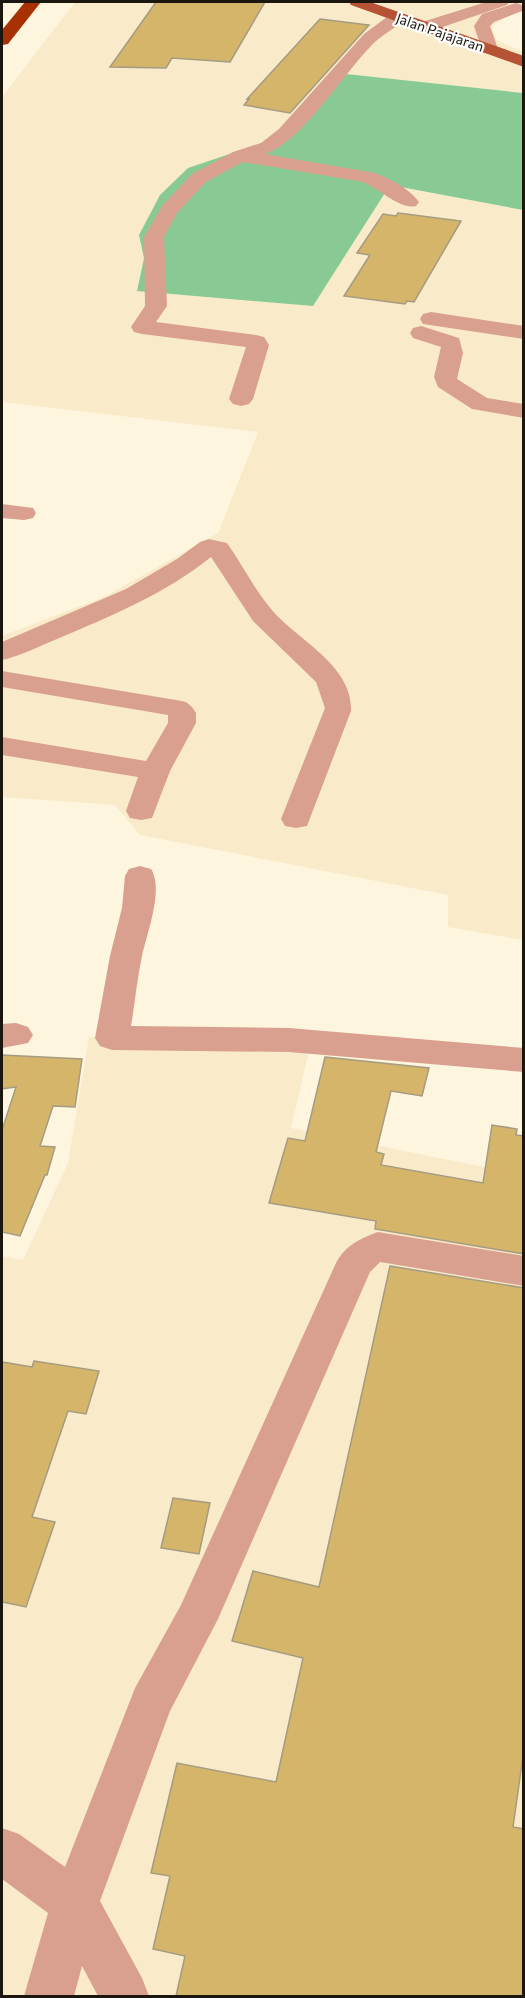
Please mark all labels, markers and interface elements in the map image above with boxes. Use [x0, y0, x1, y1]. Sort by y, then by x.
street label: Jalan Pajajaran [394, 9, 486, 55]

